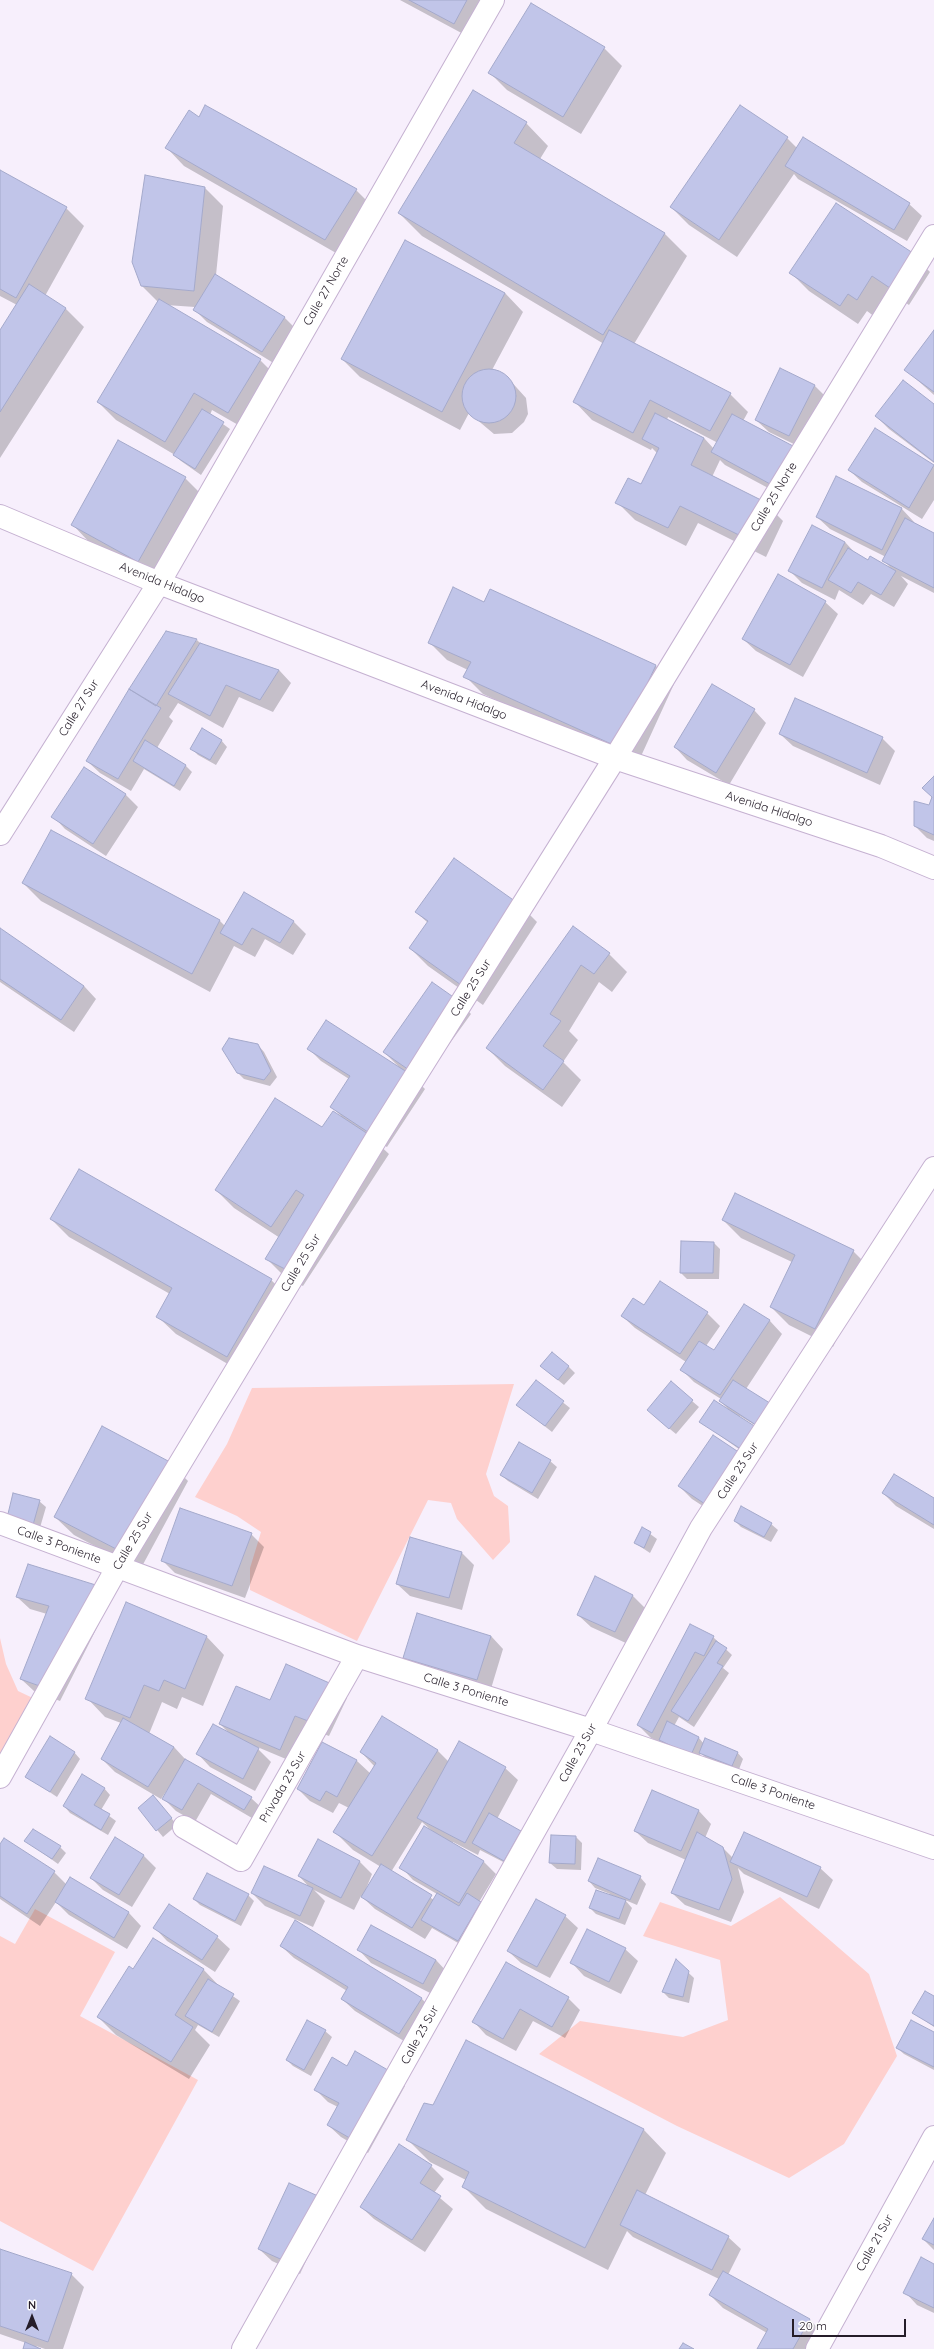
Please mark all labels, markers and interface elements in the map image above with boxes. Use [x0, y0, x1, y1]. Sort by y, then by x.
street label: Calle 27 Norte [300, 254, 352, 328]
street label: Calle 25 Norte [748, 460, 800, 534]
street label: Avenida Hidalgo [117, 559, 207, 607]
street label: Calle 27 Sur [56, 677, 102, 739]
street label: Avenida Hidalgo [419, 677, 509, 723]
street label: Avenida Hidalgo [724, 788, 814, 830]
street label: Calle 25 Sur [448, 957, 494, 1019]
street label: Calle 25 Sur [278, 1231, 324, 1295]
street label: Calle 23 Sur [714, 1440, 762, 1502]
street label: Calle 25 Sur [110, 1509, 156, 1573]
street label: Calle 3 Poniente [15, 1523, 103, 1567]
street label: Calle 3 Poniente [422, 1670, 510, 1710]
street label: Calle 23 Sur [556, 1721, 600, 1785]
street label: Privada 23 Sur [257, 1749, 309, 1825]
street label: Calle 3 Poniente [729, 1771, 817, 1813]
street label: Calle 23 Sur [398, 2003, 442, 2067]
street label: Calle 21 Sur [853, 2212, 897, 2274]
north arrow [12, 2297, 52, 2337]
text: N [28, 2298, 36, 2312]
scale bar [794, 2311, 908, 2337]
text: 20 m [799, 2318, 827, 2333]

